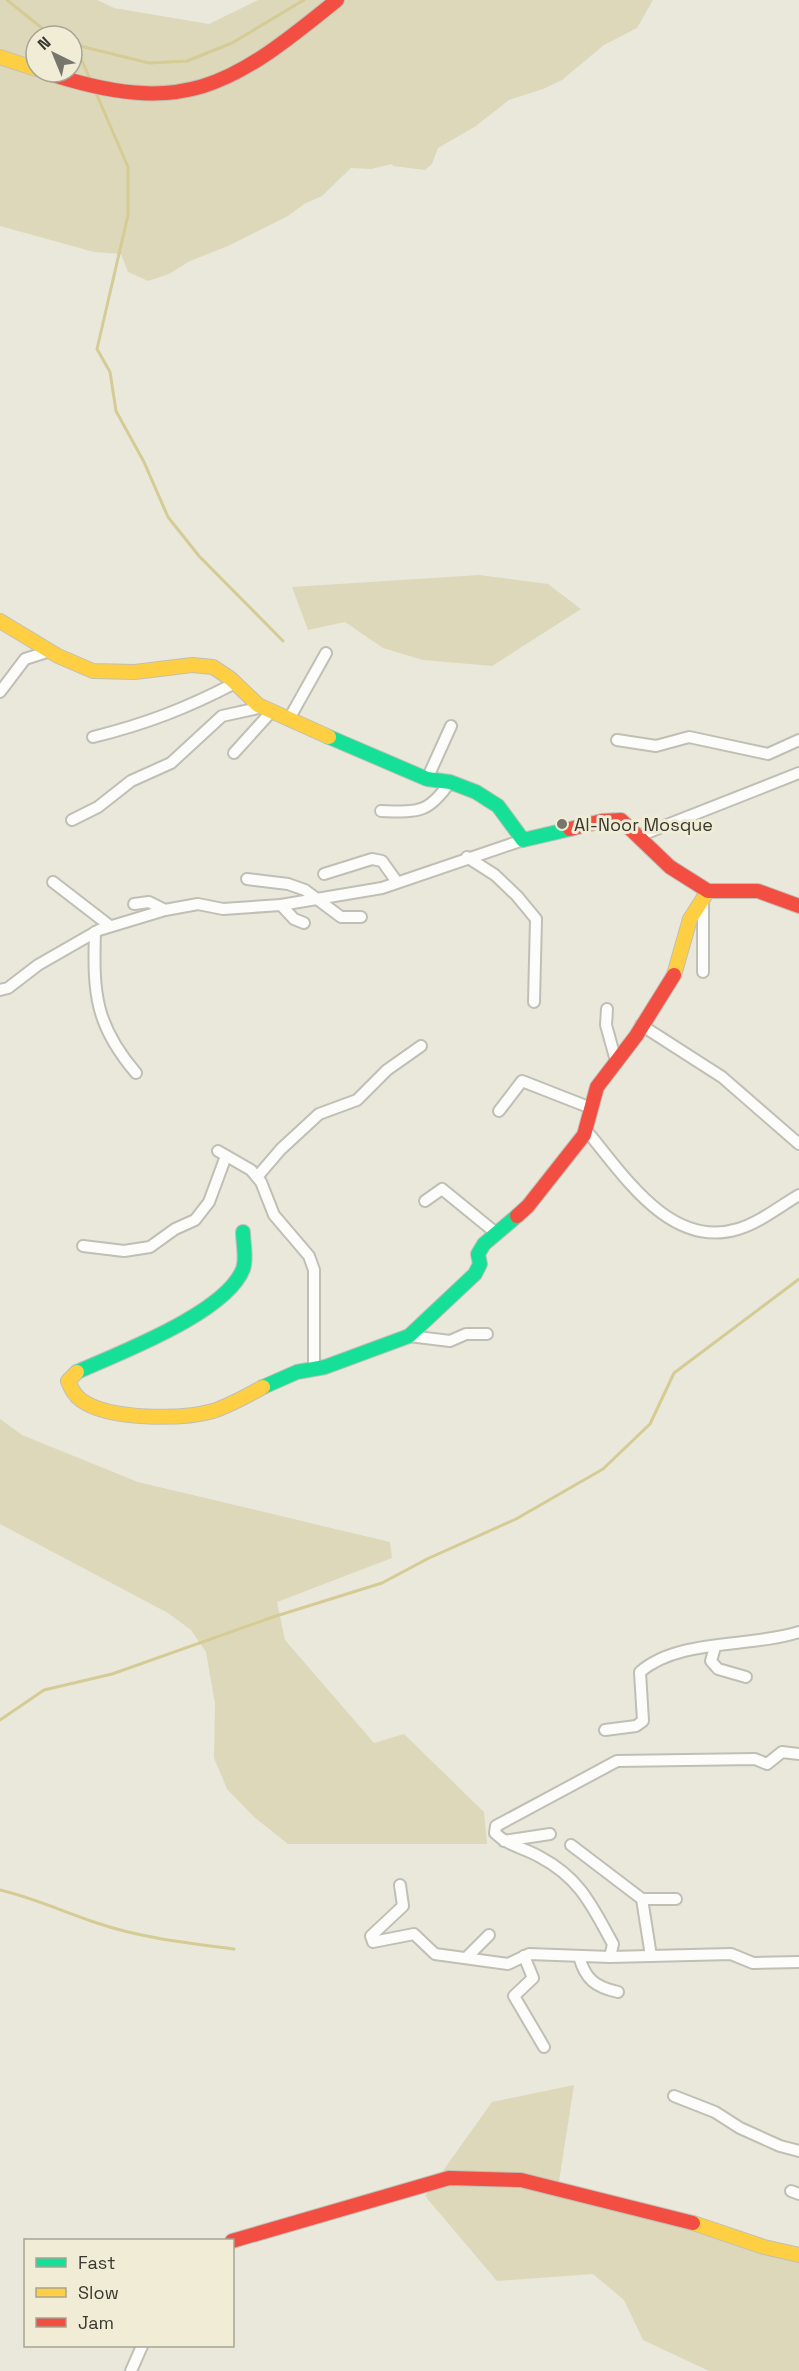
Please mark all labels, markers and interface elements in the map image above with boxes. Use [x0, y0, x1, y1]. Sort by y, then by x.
north arrow [24, 24, 84, 84]
text: N [33, 32, 55, 55]
place label: Al-Noor Mosque [574, 813, 713, 836]
marker: Al-Noor Mosque [555, 817, 569, 831]
legend [24, 2239, 234, 2347]
text: Fast [78, 2251, 115, 2274]
text: Slow [78, 2281, 119, 2304]
text: Jam [78, 2311, 114, 2334]

